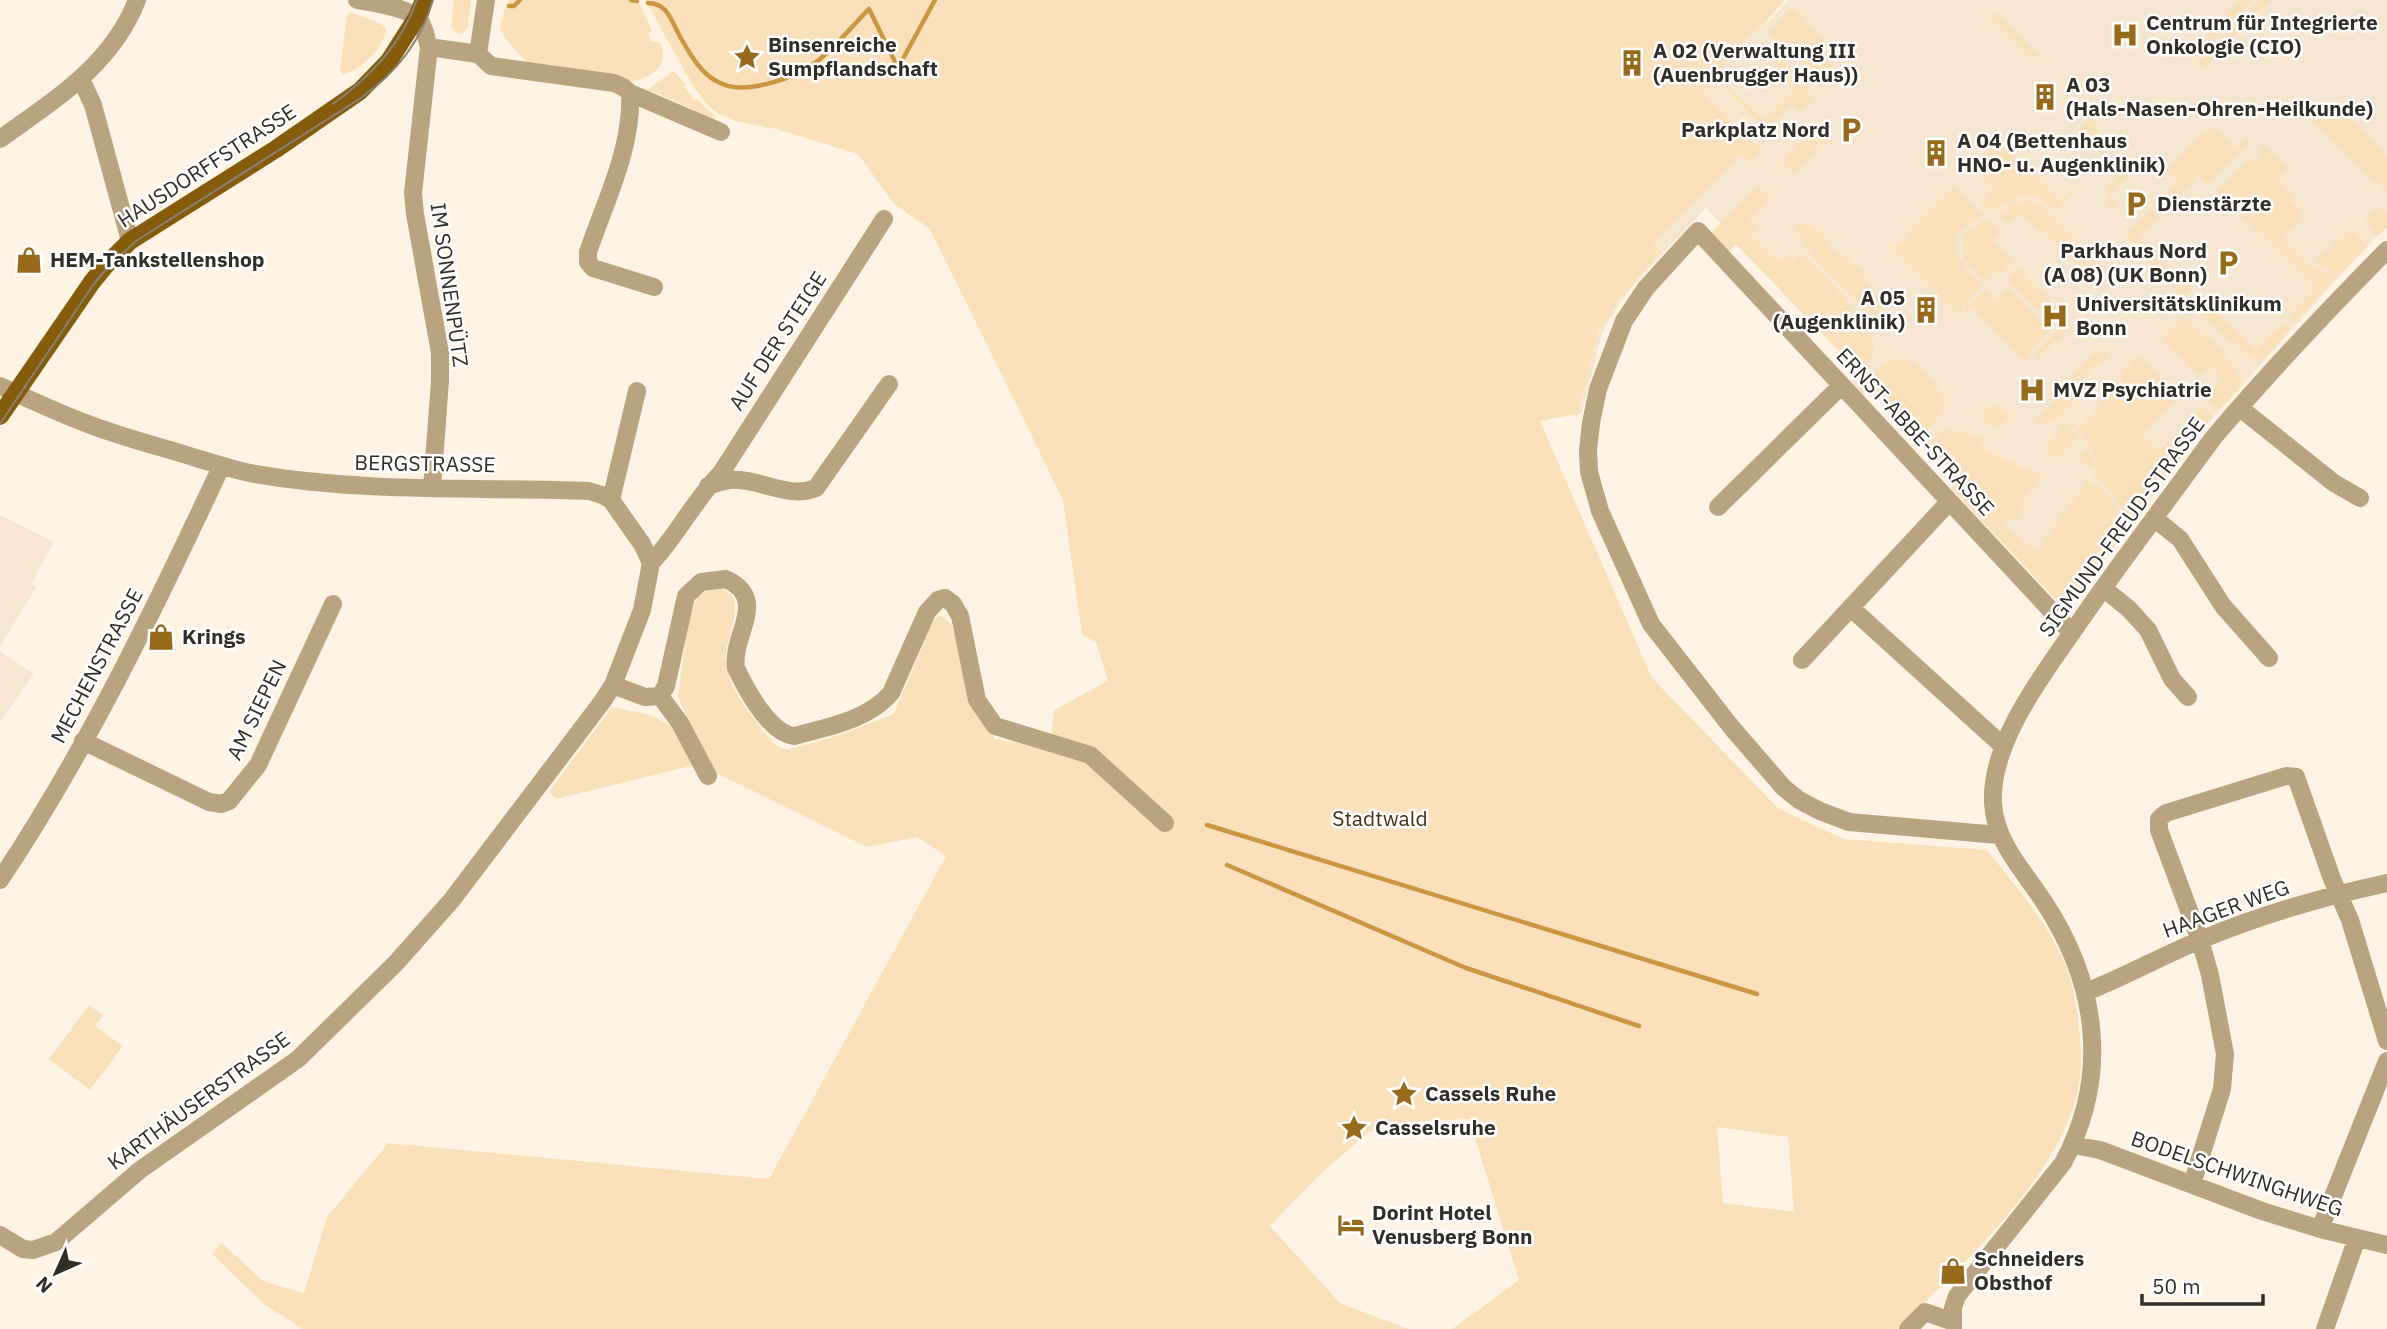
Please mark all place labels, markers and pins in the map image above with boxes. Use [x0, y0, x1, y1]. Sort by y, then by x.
place label: Centrum für Integrierte Onkologie (CIO) [2146, 8, 2378, 60]
hospital icon: Centrum für Integrierte Onkologie (CIO) [2110, 20, 2140, 50]
place label: Binsenreiche Sumpflandschaft [768, 30, 938, 82]
place label: A 02 (Verwaltung III (Auenbrugger Haus)) [1653, 36, 1858, 88]
place icon: Binsenreiche Sumpflandschaft [732, 42, 762, 72]
building icon: A 02 (Verwaltung III (Auenbrugger Haus)) [1617, 48, 1647, 78]
place label: A 03 (Hals-Nasen-Ohren-Heilkunde) [2066, 70, 2373, 122]
building icon: A 03 (Hals-Nasen-Ohren-Heilkunde) [2030, 82, 2060, 112]
place label: Parkplatz Nord [1681, 115, 1830, 143]
parking icon: Parkplatz Nord [1836, 115, 1866, 145]
place label: A 04 (Bettenhaus HNO- u. Augenklinik) [1957, 126, 2165, 178]
building icon: A 04 (Bettenhaus HNO- u. Augenklinik) [1921, 138, 1951, 168]
parking icon: Dienstärzte [2121, 189, 2151, 219]
place label: Dienstärzte [2157, 189, 2272, 217]
place label: Parkhaus Nord (A 08) (UK Bonn) [2044, 236, 2207, 288]
shop icon: HEM-Tankstellenshop [14, 245, 44, 275]
place label: HEM-Tankstellenshop [50, 245, 265, 273]
parking icon: Parkhaus Nord (A 08) (UK Bonn) [2213, 248, 2243, 278]
place label: A 05 (Augenklinik) [1773, 283, 1905, 335]
place label: Universitätsklinikum Bonn [2076, 289, 2282, 341]
building icon: A 05 (Augenklinik) [1911, 295, 1941, 325]
hospital icon: Universitätsklinikum Bonn [2040, 301, 2070, 331]
hospital icon: MVZ Psychiatrie [2017, 375, 2047, 405]
place label: MVZ Psychiatrie [2053, 375, 2212, 403]
shop icon: Krings [146, 622, 176, 652]
place label: Krings [182, 622, 246, 650]
place icon: Cassels Ruhe [1389, 1079, 1419, 1109]
place label: Cassels Ruhe [1425, 1079, 1557, 1107]
place icon: Casselsruhe [1339, 1113, 1369, 1143]
place label: Casselsruhe [1375, 1113, 1496, 1141]
place label: Dorint Hotel Venusberg Bonn [1372, 1198, 1533, 1250]
hotel icon: Dorint Hotel Venusberg Bonn [1336, 1210, 1366, 1240]
place label: Schneiders Obsthof [1974, 1244, 2084, 1296]
shop icon: Schneiders Obsthof [1938, 1256, 1968, 1286]

